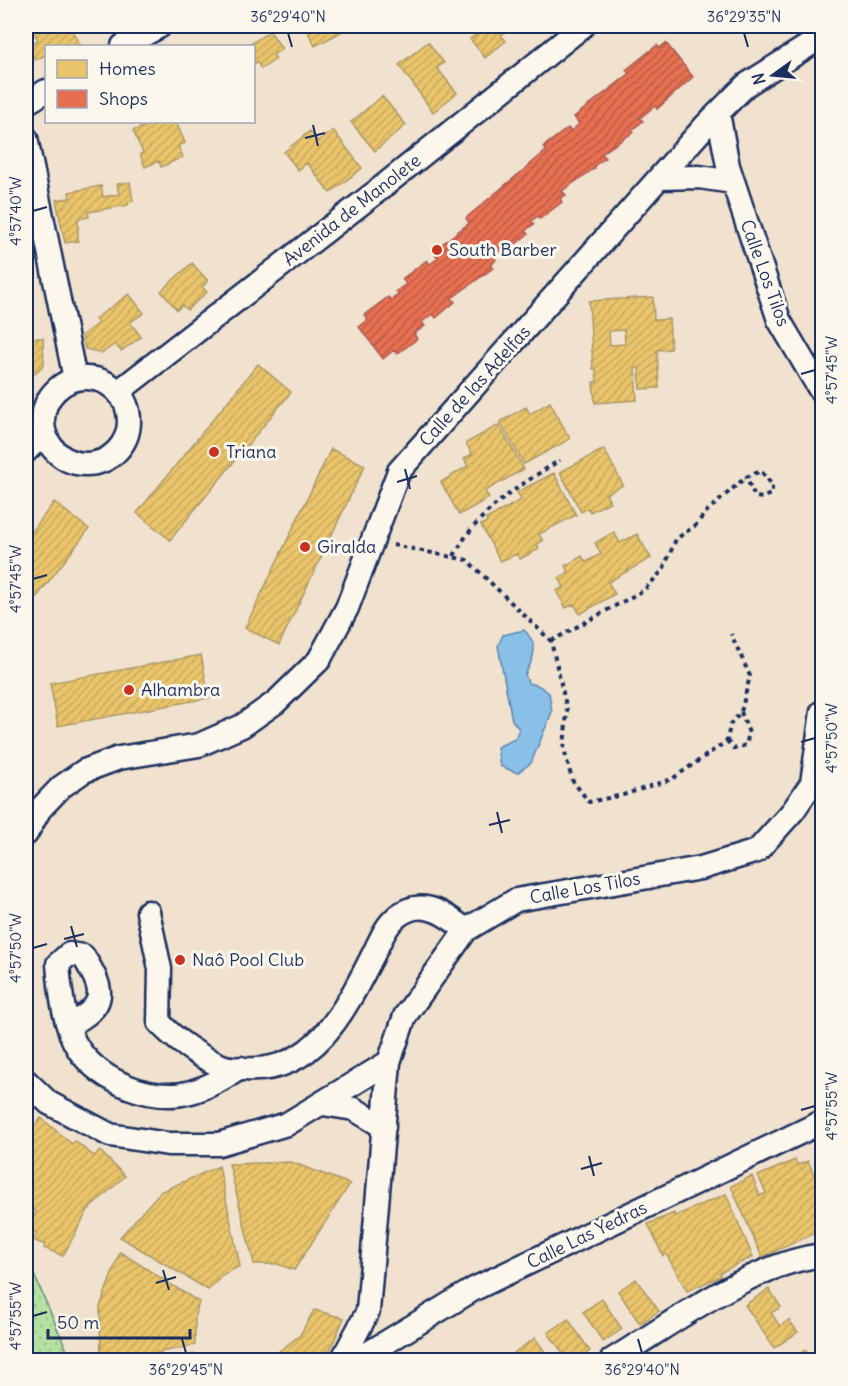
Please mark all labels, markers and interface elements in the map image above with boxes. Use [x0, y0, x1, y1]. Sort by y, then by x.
text: 36°29'40"N [250, 7, 326, 26]
text: 36°29'35"N [707, 7, 781, 26]
legend [45, 45, 255, 123]
north arrow [743, 45, 803, 105]
text: Homes [99, 57, 156, 80]
text: N [747, 71, 770, 87]
text: Shops [99, 87, 148, 110]
street label: Avenida de Manolete [278, 149, 425, 271]
text: 4°57'40"W [6, 176, 25, 246]
street label: Calle Los Tilos [736, 216, 795, 329]
place label: South Barber [449, 238, 557, 261]
marker: South Barber [430, 243, 444, 257]
street label: Calle de las Adelfas [414, 320, 535, 451]
text: 4°57'45"W [822, 336, 841, 404]
place label: Triana [226, 440, 277, 463]
marker: Triana [207, 445, 221, 459]
place label: Giralda [317, 535, 376, 558]
marker: Giralda [298, 540, 312, 554]
text: 4°57'45"W [6, 545, 25, 613]
place label: Alhambra [141, 678, 220, 701]
marker: Alhambra [122, 683, 136, 697]
text: 4°57'50"W [822, 703, 841, 773]
street label: Calle Los Tilos [528, 866, 642, 909]
text: 4°57'50"W [6, 913, 25, 983]
place label: Naô Pool Club [192, 948, 304, 971]
marker: Naô Pool Club [173, 953, 187, 967]
text: 4°57'55"W [822, 1071, 841, 1140]
street label: Calle Las Yedras [523, 1196, 651, 1274]
text: 4°57'55"W [6, 1281, 25, 1350]
scale bar [48, 1302, 190, 1340]
text: 50 m [57, 1311, 99, 1334]
text: 36°29'45"N [149, 1360, 223, 1379]
text: 36°29'40"N [604, 1360, 680, 1379]

